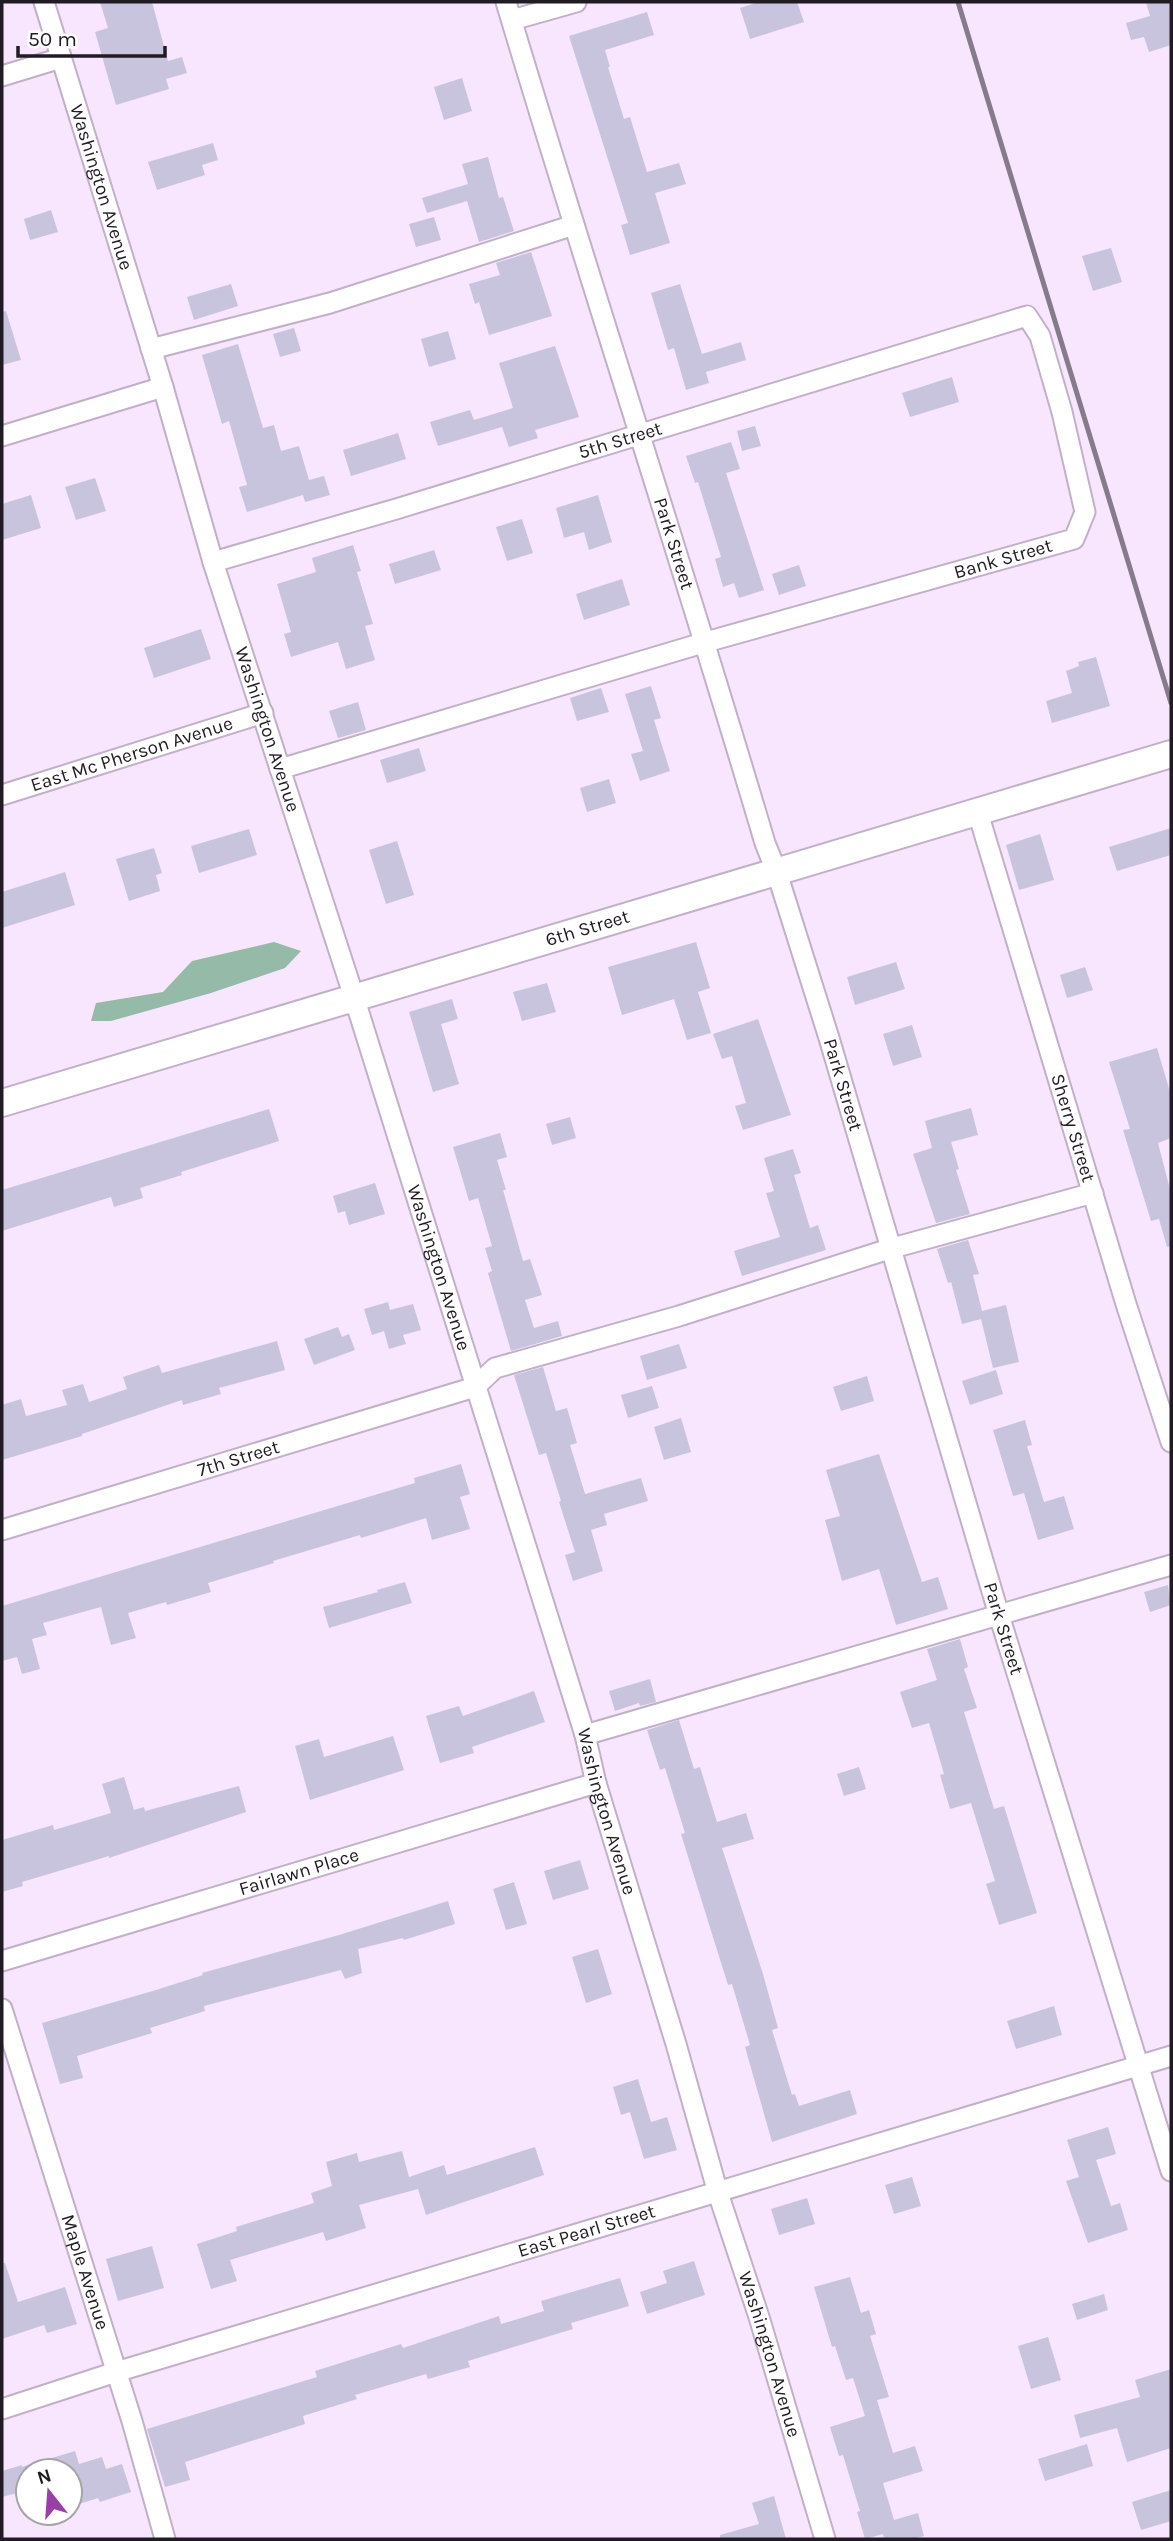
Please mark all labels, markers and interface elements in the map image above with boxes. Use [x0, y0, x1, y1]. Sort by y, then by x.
scale bar [18, 14, 164, 58]
text: 50 m [28, 27, 77, 51]
street label: Washington Avenue [65, 102, 137, 273]
street label: 5th Street [576, 417, 665, 464]
street label: Park Street [649, 495, 698, 592]
street label: Bank Street [951, 534, 1055, 584]
street label: Washington Avenue [230, 644, 304, 815]
street label: East Mc Pherson Avenue [28, 712, 236, 796]
street label: 6th Street [543, 905, 632, 951]
street label: Park Street [819, 1036, 867, 1134]
street label: Sherry Street [1046, 1071, 1100, 1185]
street label: Washington Avenue [403, 1182, 475, 1353]
street label: 7th Street [195, 1436, 282, 1481]
street label: Park Street [979, 1580, 1028, 1677]
street label: Washington Avenue [573, 1726, 641, 1897]
street label: Fairlawn Place [236, 1844, 361, 1900]
street label: East Pearl Street [515, 2200, 658, 2262]
street label: Maple Avenue [57, 2212, 114, 2333]
street label: Washington Avenue [734, 2269, 805, 2440]
north arrow [14, 2457, 84, 2527]
text: N [35, 2464, 54, 2489]

